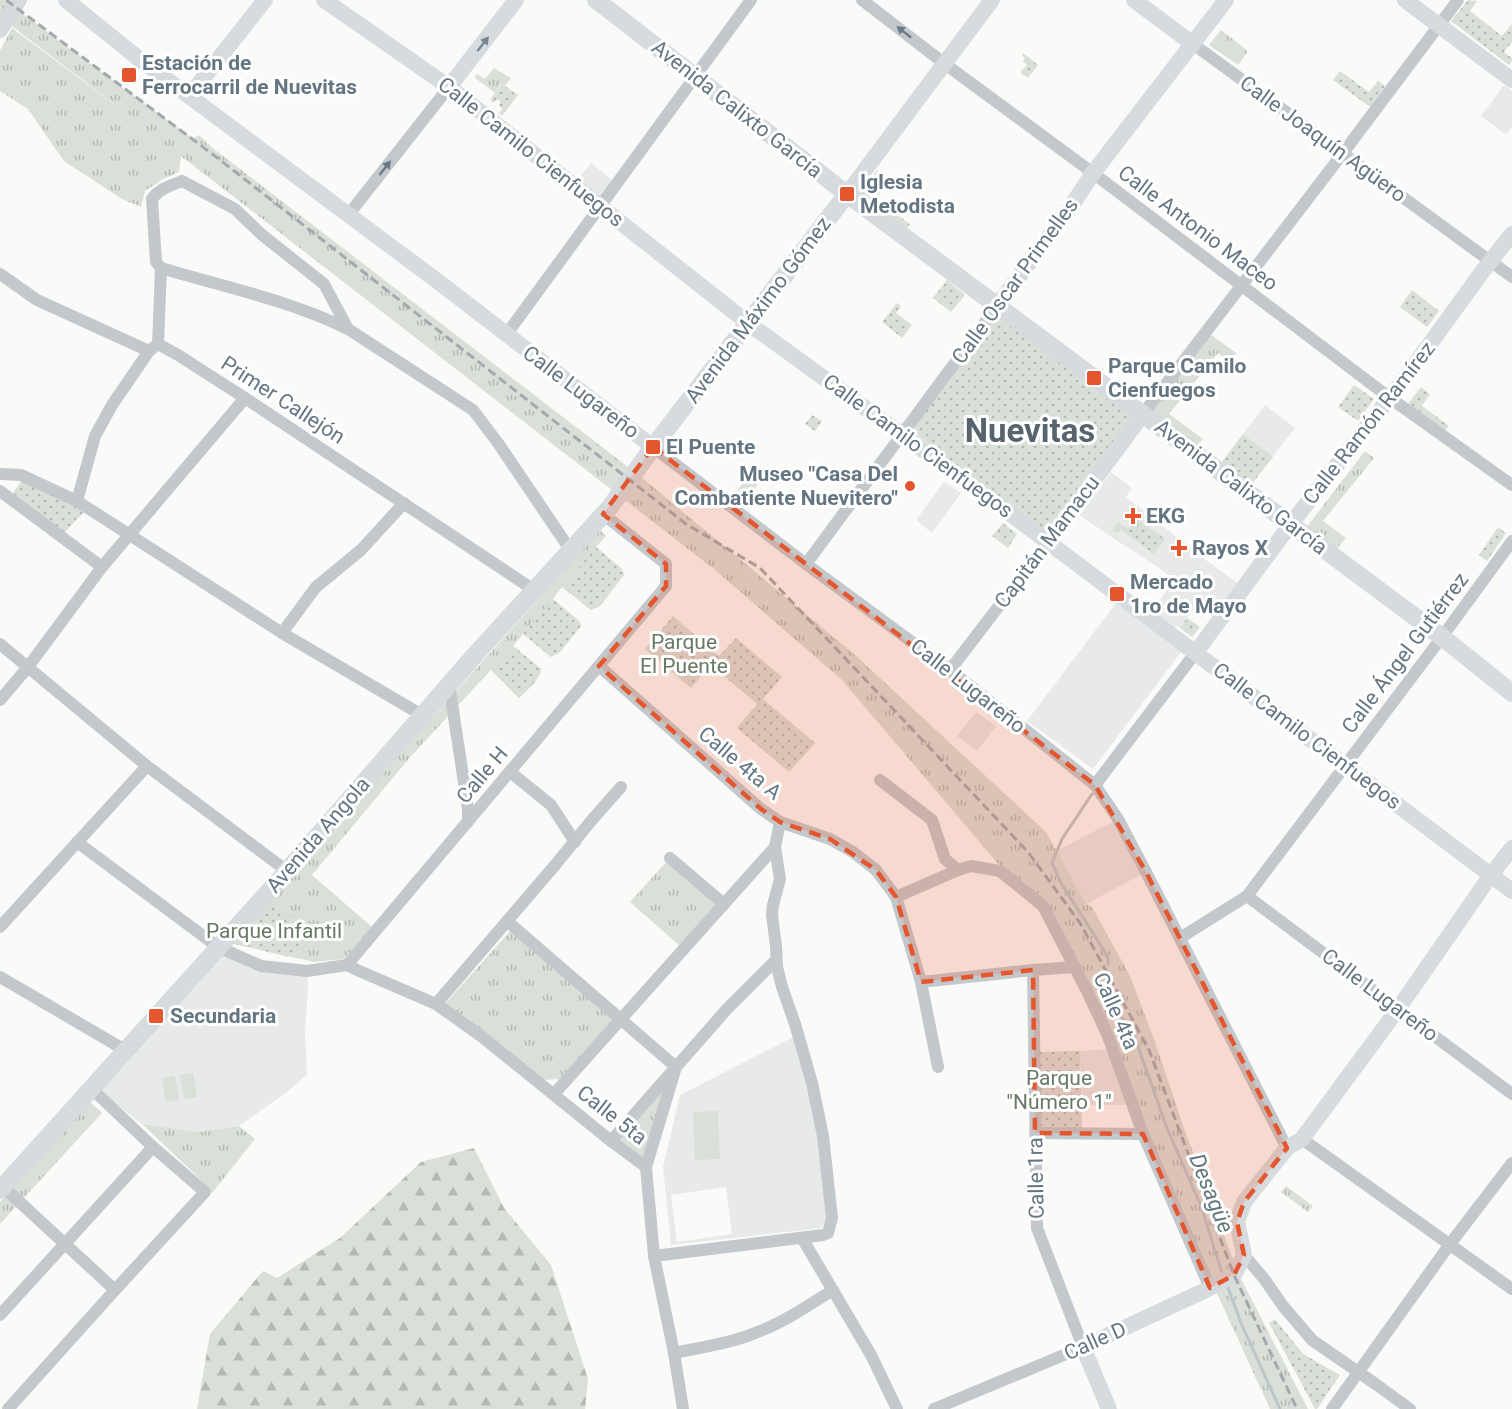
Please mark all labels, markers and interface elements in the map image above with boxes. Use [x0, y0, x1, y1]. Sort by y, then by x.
one-way arrow [896, 27, 911, 39]
street label: Avenida Calixto García [647, 35, 827, 183]
one-way arrow [476, 36, 488, 51]
place label: Estación de Ferrocarril de Nuevitas [142, 51, 357, 99]
marker: Estación de Ferrocarril de Nuevitas [120, 66, 138, 84]
street label: Calle Joaquín Agüero [1235, 71, 1411, 207]
street label: Calle Camilo Cienfuegos [434, 72, 628, 232]
street label: Calle Antonio Maceo [1114, 160, 1282, 296]
one-way arrow [379, 161, 391, 176]
place label: Iglesia Metodista [860, 170, 955, 218]
marker: Iglesia Metodista [838, 185, 856, 203]
street label: Calle Oscar Primelles [947, 193, 1083, 369]
street label: Avenida Máximo Gómez [680, 212, 836, 408]
street label: Calle Ramón Ramírez [1298, 337, 1440, 509]
street label: Calle Lugareño [518, 341, 644, 443]
street label: Primer Callejón [217, 351, 349, 449]
place label: Parque Camilo Cienfuegos [1108, 354, 1247, 402]
street label: Calle Camilo Cienfuegos [818, 369, 1018, 523]
marker: Parque Camilo Cienfuegos [1085, 369, 1103, 387]
district label: Nuevitas [965, 411, 1095, 450]
street label: Avenida Calixto García [1150, 414, 1332, 560]
place label: El Puente [666, 435, 755, 459]
marker: El Puente [644, 438, 662, 456]
place label: Museo "Casa Del Combatiente Nuevitero" [674, 462, 898, 510]
street label: Capitán Mamacu [989, 471, 1105, 613]
marker: Museo "Casa Del Combatiente Nuevitero" [903, 479, 917, 493]
place label: EKG [1146, 504, 1185, 528]
marker: EKG [1124, 507, 1142, 525]
place label: Rayos X [1192, 536, 1269, 560]
marker: Rayos X [1170, 539, 1188, 557]
street label: Calle Ángel Gutiérrez [1337, 568, 1473, 738]
place label: Mercado 1ro de Mayo [1130, 570, 1247, 618]
marker: Mercado 1ro de Mayo [1108, 585, 1126, 603]
park label: Parque El Puente [640, 630, 728, 678]
street label: Calle Lugareño [906, 634, 1030, 738]
street label: Calle Camilo Cienfuegos [1208, 658, 1406, 814]
street label: Calle 4ta A [694, 721, 786, 805]
street label: Calle H [451, 742, 513, 808]
street label: Avenida Angola [261, 772, 375, 898]
park label: Parque Infantil [206, 919, 342, 943]
street label: Calle Lugareño [1317, 944, 1443, 1046]
street label: Calle 4ta [1088, 969, 1144, 1053]
place label: Secundaria [170, 1004, 276, 1028]
marker: Secundaria [147, 1007, 165, 1025]
park label: Parque "Número 1" [1006, 1066, 1112, 1114]
street label: Calle 5ta [572, 1080, 652, 1150]
street label: Calle 1ra [1023, 1137, 1049, 1219]
water label: Desagüe [1184, 1150, 1239, 1236]
street label: Calle D [1060, 1317, 1130, 1365]

